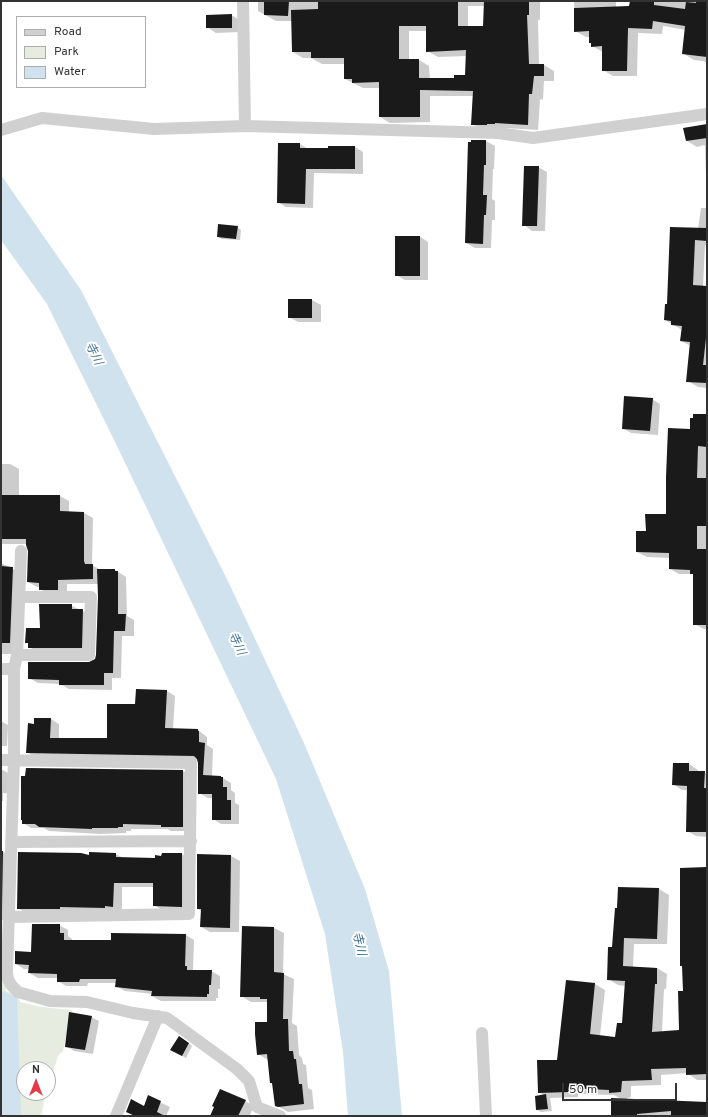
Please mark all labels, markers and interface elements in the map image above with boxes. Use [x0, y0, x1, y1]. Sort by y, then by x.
legend [16, 16, 146, 88]
text: Road [54, 24, 82, 40]
text: Park [54, 44, 79, 60]
text: Water [54, 64, 86, 80]
water label: 寺川 [81, 340, 105, 368]
water label: 寺川 [224, 630, 248, 658]
water label: 寺川 [348, 931, 368, 957]
north arrow [16, 1061, 56, 1101]
text: N [32, 1063, 40, 1077]
scale bar [564, 1075, 679, 1101]
text: 50 m [569, 1082, 597, 1098]

